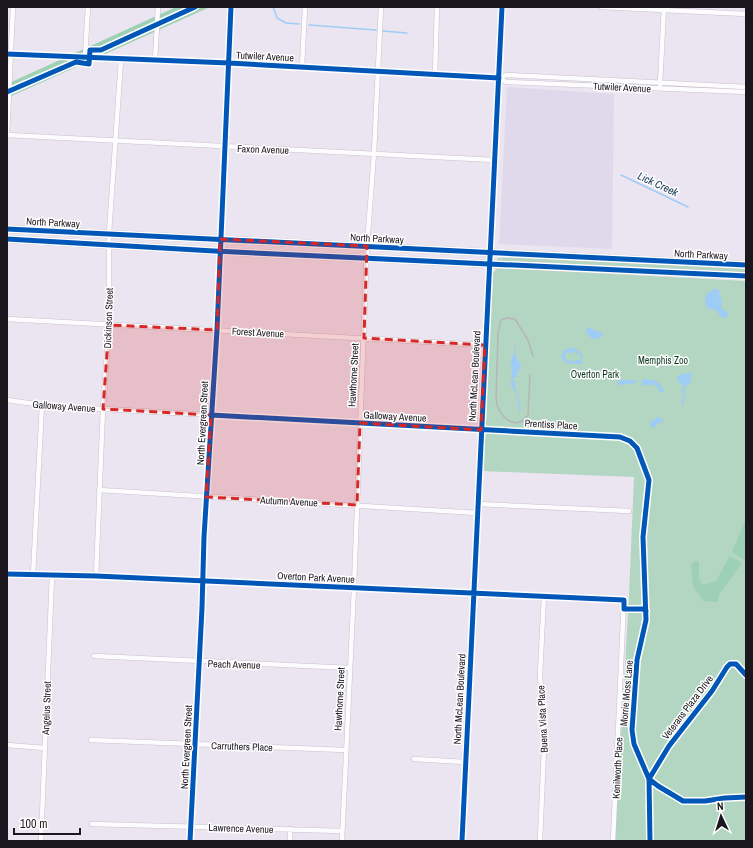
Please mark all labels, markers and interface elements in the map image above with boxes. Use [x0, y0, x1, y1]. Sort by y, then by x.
street label: Tutwiler Avenue [236, 48, 295, 65]
street label: Tutwiler Avenue [593, 79, 652, 96]
street label: Faxon Avenue [237, 142, 290, 157]
water label: Lick Creek [636, 169, 681, 200]
street label: North Parkway [26, 215, 81, 230]
street label: North Parkway [350, 231, 405, 246]
street label: North Parkway [674, 247, 729, 262]
street label: Dickinson Street [101, 287, 116, 349]
street label: Forest Avenue [231, 325, 285, 340]
street label: North McLean Boulevard [466, 330, 483, 422]
street label: Hawthorne Street [345, 342, 362, 407]
park label: Memphis Zoo [638, 354, 688, 367]
park label: Overton Park [571, 368, 620, 381]
street label: North Evergreen Street [194, 380, 211, 465]
street label: Galloway Avenue [32, 398, 96, 415]
street label: Galloway Avenue [363, 408, 427, 425]
street label: Prentiss Place [524, 417, 578, 432]
street label: Autumn Avenue [259, 493, 319, 510]
street label: Overton Park Avenue [277, 569, 356, 586]
street label: North McLean Boulevard [451, 653, 468, 745]
street label: Peach Avenue [207, 657, 261, 672]
street label: Morrie Moss Lane [617, 659, 636, 727]
street label: Hawthorne Street [331, 666, 348, 731]
street label: Veterans Plaza Drive [659, 672, 716, 742]
street label: Angelus Street [39, 680, 54, 736]
street label: Buena Vista Place [534, 685, 551, 753]
street label: North Evergreen Street [178, 704, 195, 789]
street label: Kenilworth Place [609, 737, 626, 799]
street label: Carruthers Place [211, 739, 273, 754]
north arrow [701, 796, 741, 836]
text: N [717, 799, 724, 813]
scale bar [14, 810, 80, 836]
text: 100 m [20, 816, 47, 832]
street label: Lawrence Avenue [208, 821, 274, 836]

